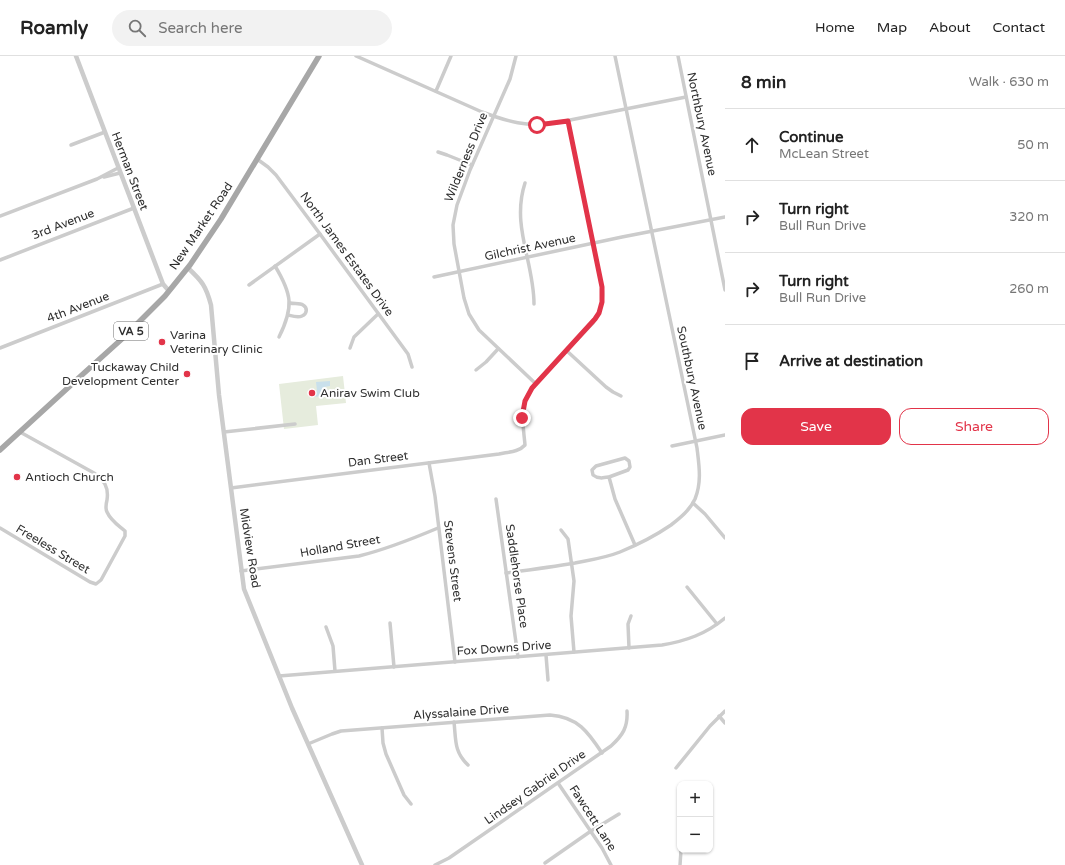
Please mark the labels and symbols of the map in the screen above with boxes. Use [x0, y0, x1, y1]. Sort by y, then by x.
street label: Northbury Avenue [684, 71, 720, 177]
street label: Wilderness Drive [442, 110, 490, 204]
route start [528, 116, 546, 134]
street label: Herman Street [109, 130, 152, 213]
street label: New Market Road [166, 179, 236, 273]
street label: North James Estates Drive [297, 189, 397, 319]
street label: 3rd Avenue [30, 206, 96, 242]
street label: Gilchrist Avenue [483, 230, 577, 263]
street label: 4th Avenue [45, 289, 111, 325]
road number: VA 5 [114, 322, 148, 340]
street label: Southbury Avenue [674, 325, 710, 431]
place label: Varina Veterinary Clinic [170, 328, 263, 356]
marker: Varina Veterinary Clinic [157, 337, 167, 347]
place label: Tuckaway Child Development Center [62, 360, 179, 388]
marker: Tuckaway Child Development Center [182, 369, 192, 379]
place label: Anirav Swim Club [320, 386, 420, 400]
marker: Anirav Swim Club [307, 388, 317, 398]
route end [513, 409, 531, 427]
street label: Dan Street [347, 448, 409, 470]
place label: Antioch Church [25, 470, 114, 484]
marker: Antioch Church [12, 472, 22, 482]
street label: Midview Road [237, 507, 263, 589]
street label: Stevens Street [441, 519, 465, 603]
street label: Freeless Street [14, 521, 93, 577]
street label: Saddlehorse Place [503, 523, 531, 629]
street label: Holland Street [299, 532, 382, 560]
street label: Fox Downs Drive [456, 638, 552, 658]
street label: Alyssalaine Drive [413, 702, 510, 722]
street label: Lindsey Gabriel Drive [482, 747, 588, 827]
street label: Fawcett Lane [567, 782, 620, 854]

